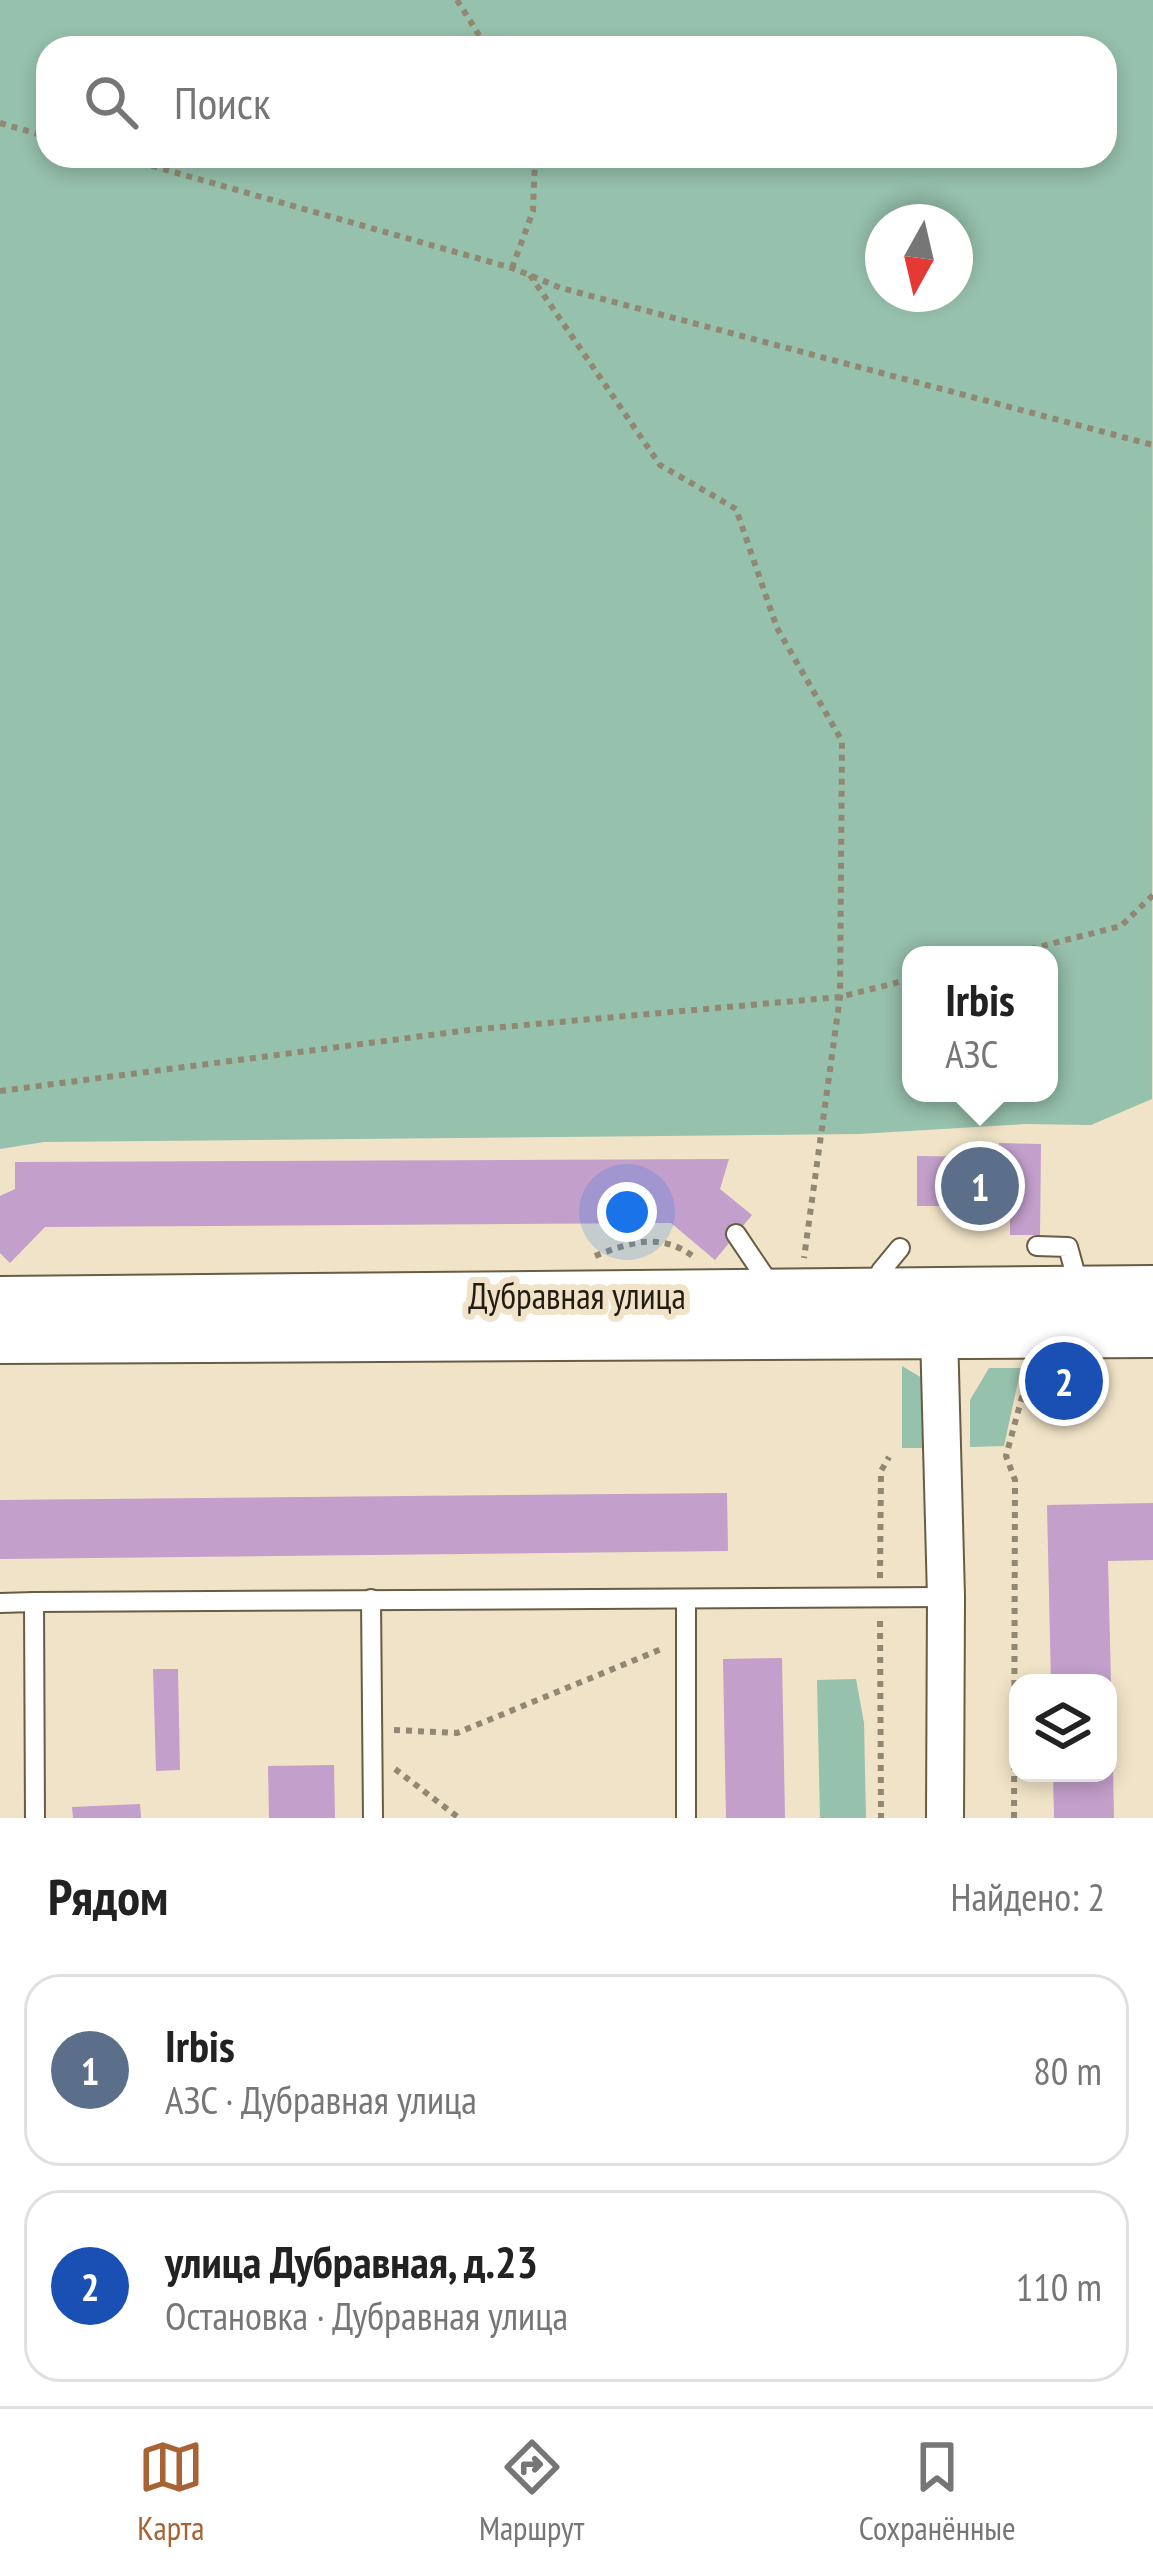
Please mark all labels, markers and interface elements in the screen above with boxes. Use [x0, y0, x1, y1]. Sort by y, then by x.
search box [36, 36, 1117, 168]
icon: search [78, 69, 144, 135]
text: Поиск [174, 73, 270, 131]
north arrow [865, 204, 973, 312]
popup [902, 946, 1058, 1102]
text: Irbis [945, 970, 1015, 1028]
text: АЗС [945, 1028, 998, 1079]
pin: 1 [941, 1141, 1019, 1231]
your location [597, 1182, 657, 1242]
street label: Дубравная улица [468, 1272, 686, 1319]
pin: 2 [1025, 1336, 1103, 1426]
map controls [1009, 1674, 1117, 1782]
button: layers [1009, 1674, 1117, 1782]
text: Рядом [48, 1863, 168, 1929]
text: Найдено: 2 [951, 1871, 1105, 1922]
text: Irbis [165, 2016, 235, 2074]
text: 1 [81, 2045, 99, 2096]
text: 80 m [1033, 2045, 1102, 2096]
text: АЗС · Дубравная улица [165, 2074, 477, 2125]
text: улица Дубравная, д.23 [165, 2232, 538, 2290]
text: 2 [81, 2261, 99, 2312]
text: 110 m [1016, 2261, 1102, 2312]
text: Остановка · Дубравная улица [165, 2290, 568, 2341]
tab: Карта [137, 2434, 204, 2549]
tab: Маршрут [479, 2434, 584, 2549]
tab: Сохранённые [859, 2434, 1016, 2549]

